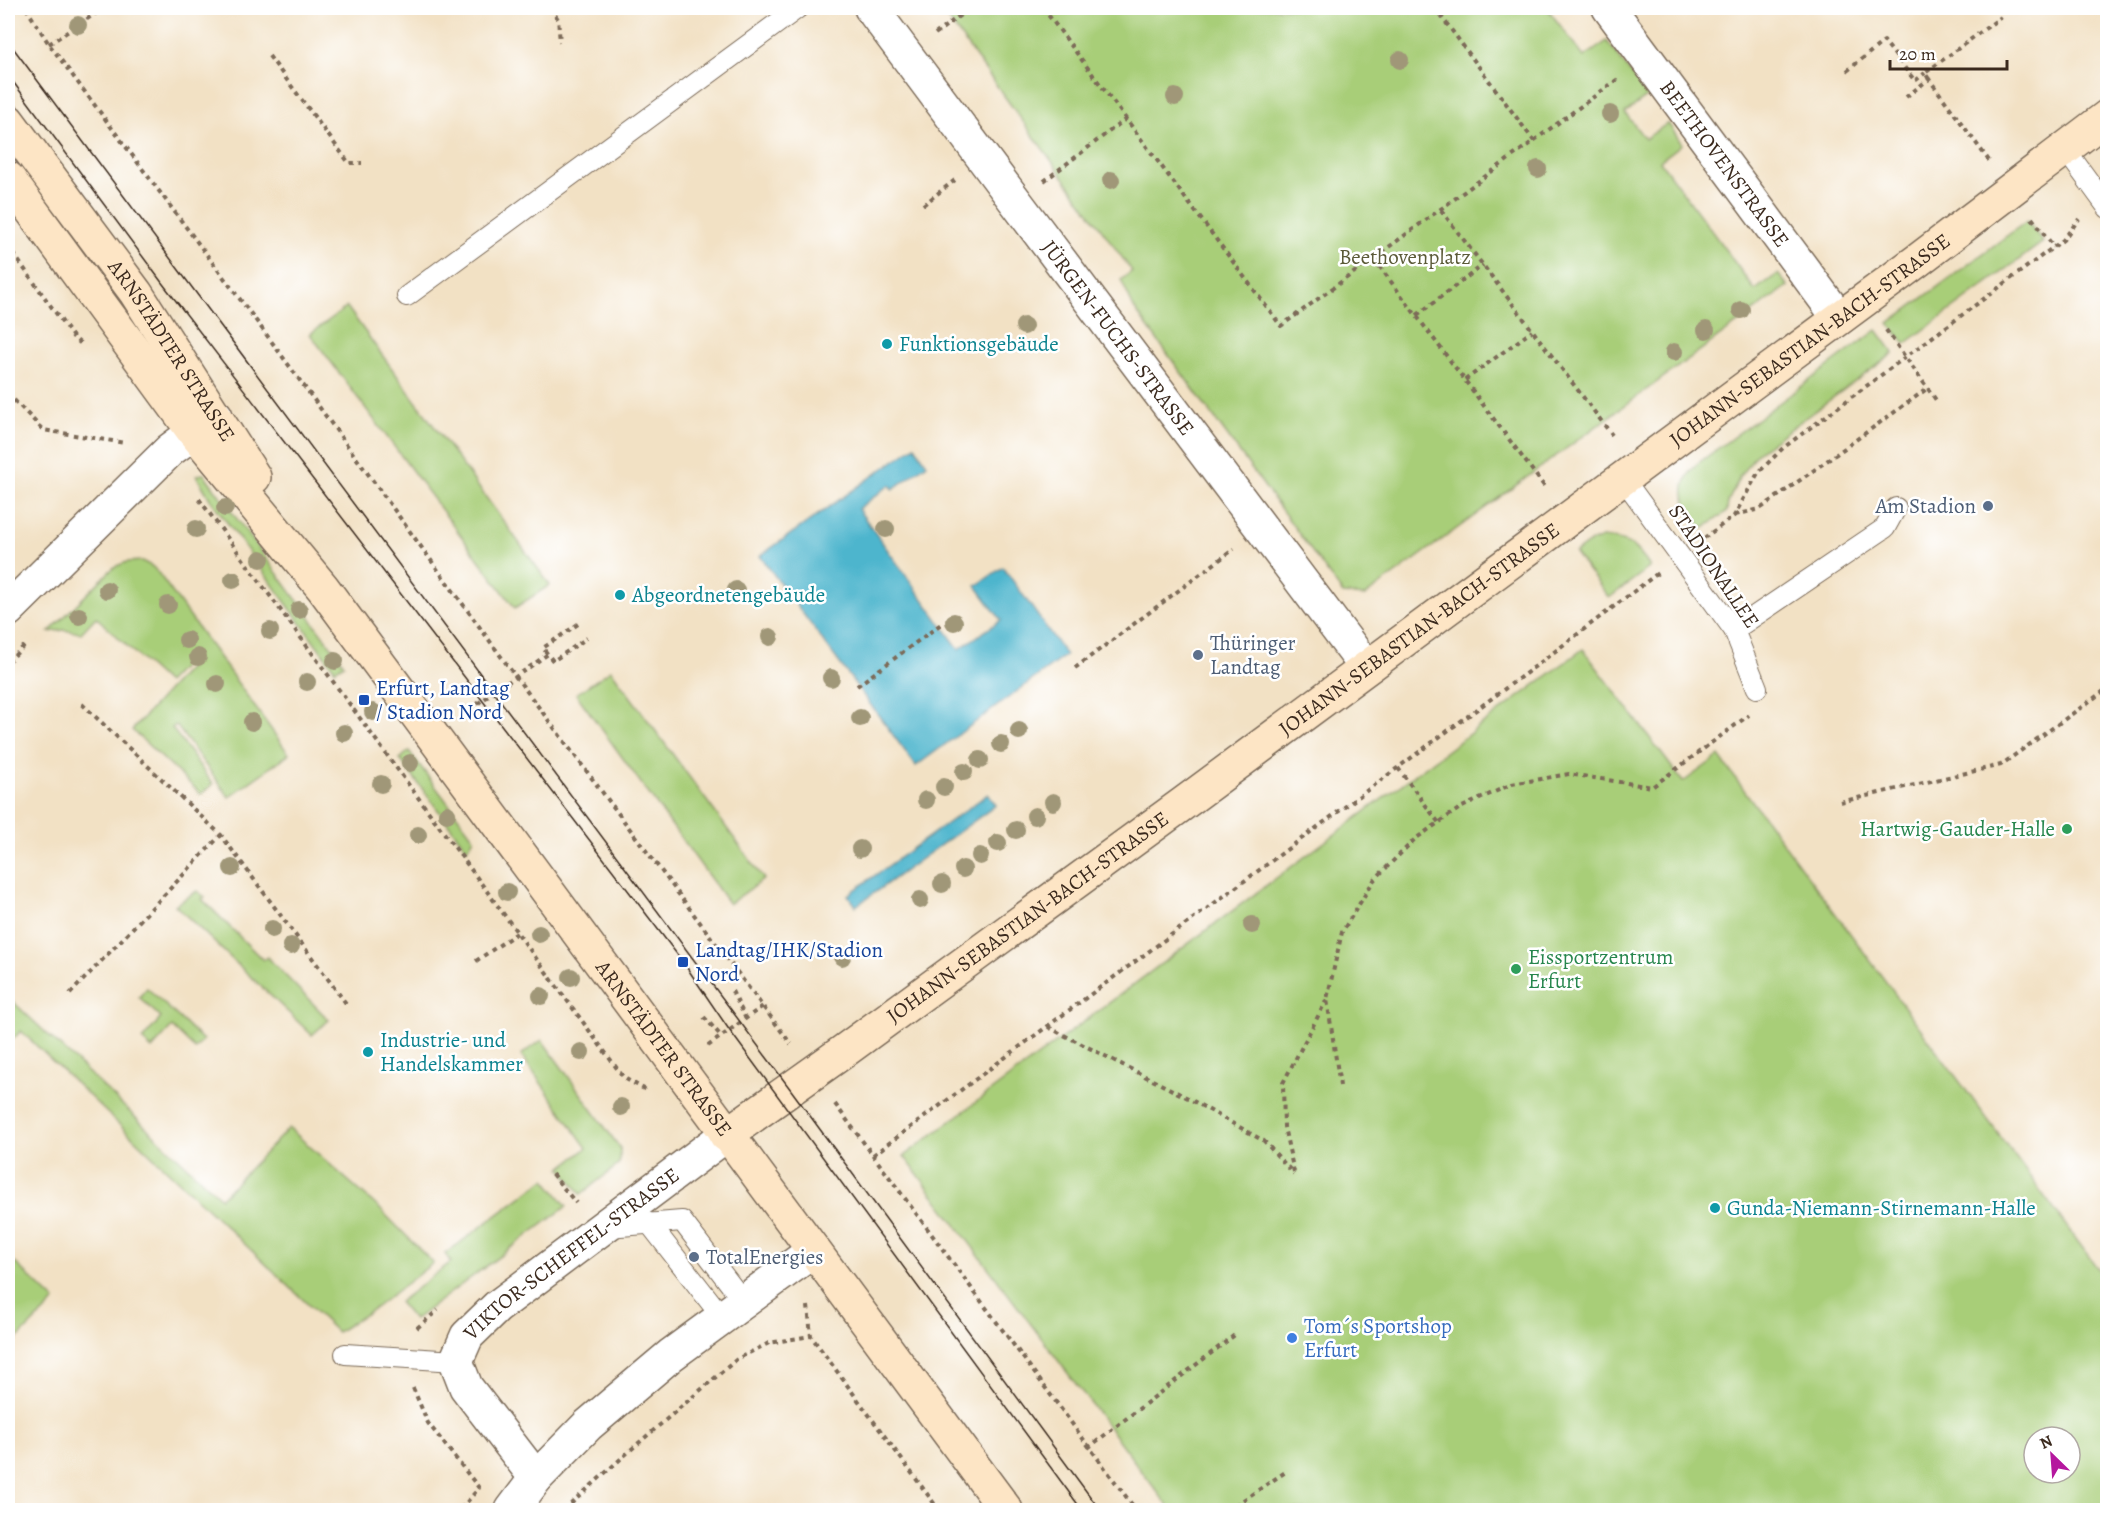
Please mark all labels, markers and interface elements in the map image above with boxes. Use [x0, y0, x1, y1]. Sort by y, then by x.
scale bar [1890, 33, 2007, 71]
text: 20 m [1899, 42, 1936, 66]
street label: BEETHOVENSTRASSE [1653, 75, 1796, 253]
street label: JOHANN-SEBASTIAN-BACH-STRASSE [1664, 227, 1956, 453]
street label: JÜRGEN-FUCHS-STRASSE [1035, 234, 1201, 441]
park label: Beethovenplatz [1339, 243, 1471, 271]
street label: ARNSTÄDTER STRASSE [101, 253, 242, 447]
place label: Funktionsgebäude [899, 330, 1059, 358]
marker: Funktionsgebäude [880, 337, 894, 351]
place label: Am Stadion [1875, 492, 1976, 520]
street label: STADIONALLEE [1662, 499, 1766, 633]
marker: Am Stadion [1981, 499, 1995, 513]
street label: JOHANN-SEBASTIAN-BACH-STRASSE [1273, 516, 1565, 742]
place label: Abgeordnetengebäude [631, 581, 825, 609]
marker: Abgeordnetengebäude [613, 588, 627, 602]
place label: Thüringer Landtag [1210, 629, 1296, 681]
marker: Thüringer Landtag [1191, 648, 1205, 662]
place label: Erfurt, Landtag / Stadion Nord [376, 674, 510, 726]
marker: Erfurt, Landtag / Stadion Nord [357, 693, 371, 707]
street label: JOHANN-SEBASTIAN-BACH-STRASSE [881, 805, 1174, 1029]
place label: Hartwig-Gauder-Halle [1860, 815, 2055, 843]
marker: Hartwig-Gauder-Halle [2060, 822, 2074, 836]
place label: Landtag/IHK/Stadion Nord [695, 936, 883, 988]
place label: Eissportzentrum Erfurt [1528, 943, 1674, 995]
street label: ARNSTÄDTER STRASSE [589, 954, 738, 1142]
marker: Landtag/IHK/Stadion Nord [676, 955, 690, 969]
marker: Eissportzentrum Erfurt [1509, 962, 1523, 976]
place label: Industrie- und Handelskammer [380, 1026, 523, 1078]
marker: Industrie- und Handelskammer [361, 1045, 375, 1059]
street label: VIKTOR-SCHEFFEL-STRASSE [456, 1161, 685, 1347]
place label: Gunda-Niemann-Stirnemann-Halle [1727, 1194, 2036, 1222]
marker: Gunda-Niemann-Stirnemann-Halle [1708, 1201, 1722, 1215]
place label: TotalEnergies [706, 1243, 824, 1271]
marker: TotalEnergies [687, 1250, 701, 1264]
place label: Tom´s Sportshop Erfurt [1304, 1312, 1452, 1364]
marker: Tom´s Sportshop Erfurt [1285, 1331, 1299, 1345]
north arrow [2022, 1425, 2082, 1485]
text: N [2036, 1430, 2056, 1455]

